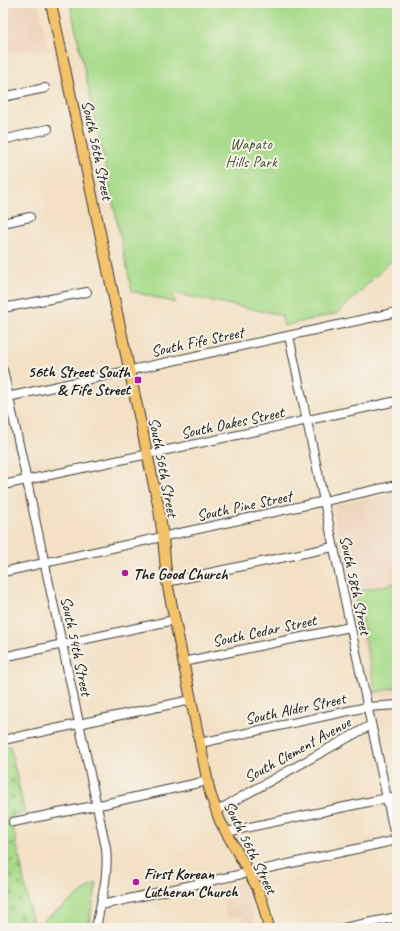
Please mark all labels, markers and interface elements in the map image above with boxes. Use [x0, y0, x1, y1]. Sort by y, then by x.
street label: South 56th Street [77, 99, 118, 203]
park label: Wapato Hills Park [225, 134, 278, 172]
street label: South Fife Street [149, 322, 248, 362]
place label: 56th Street South & Fife Street [28, 362, 132, 400]
marker: 56th Street South & Fife Street [133, 375, 143, 385]
street label: South Oakes Street [179, 402, 287, 444]
street label: South 56th Street [144, 416, 183, 520]
street label: South Pine Street [195, 486, 296, 526]
street label: South 58th Street [335, 534, 376, 638]
place label: The Good Church [133, 564, 228, 584]
marker: The Good Church [120, 568, 130, 578]
street label: South 54th Street [56, 595, 97, 699]
street label: South Cedar Street [210, 610, 320, 652]
street label: South Alder Street [243, 688, 349, 729]
street label: South Clement Avenue [241, 712, 356, 787]
street label: South 56th Street [219, 798, 282, 899]
place label: First Korean Lutheran Church [144, 864, 238, 902]
marker: First Korean Lutheran Church [131, 877, 141, 887]

